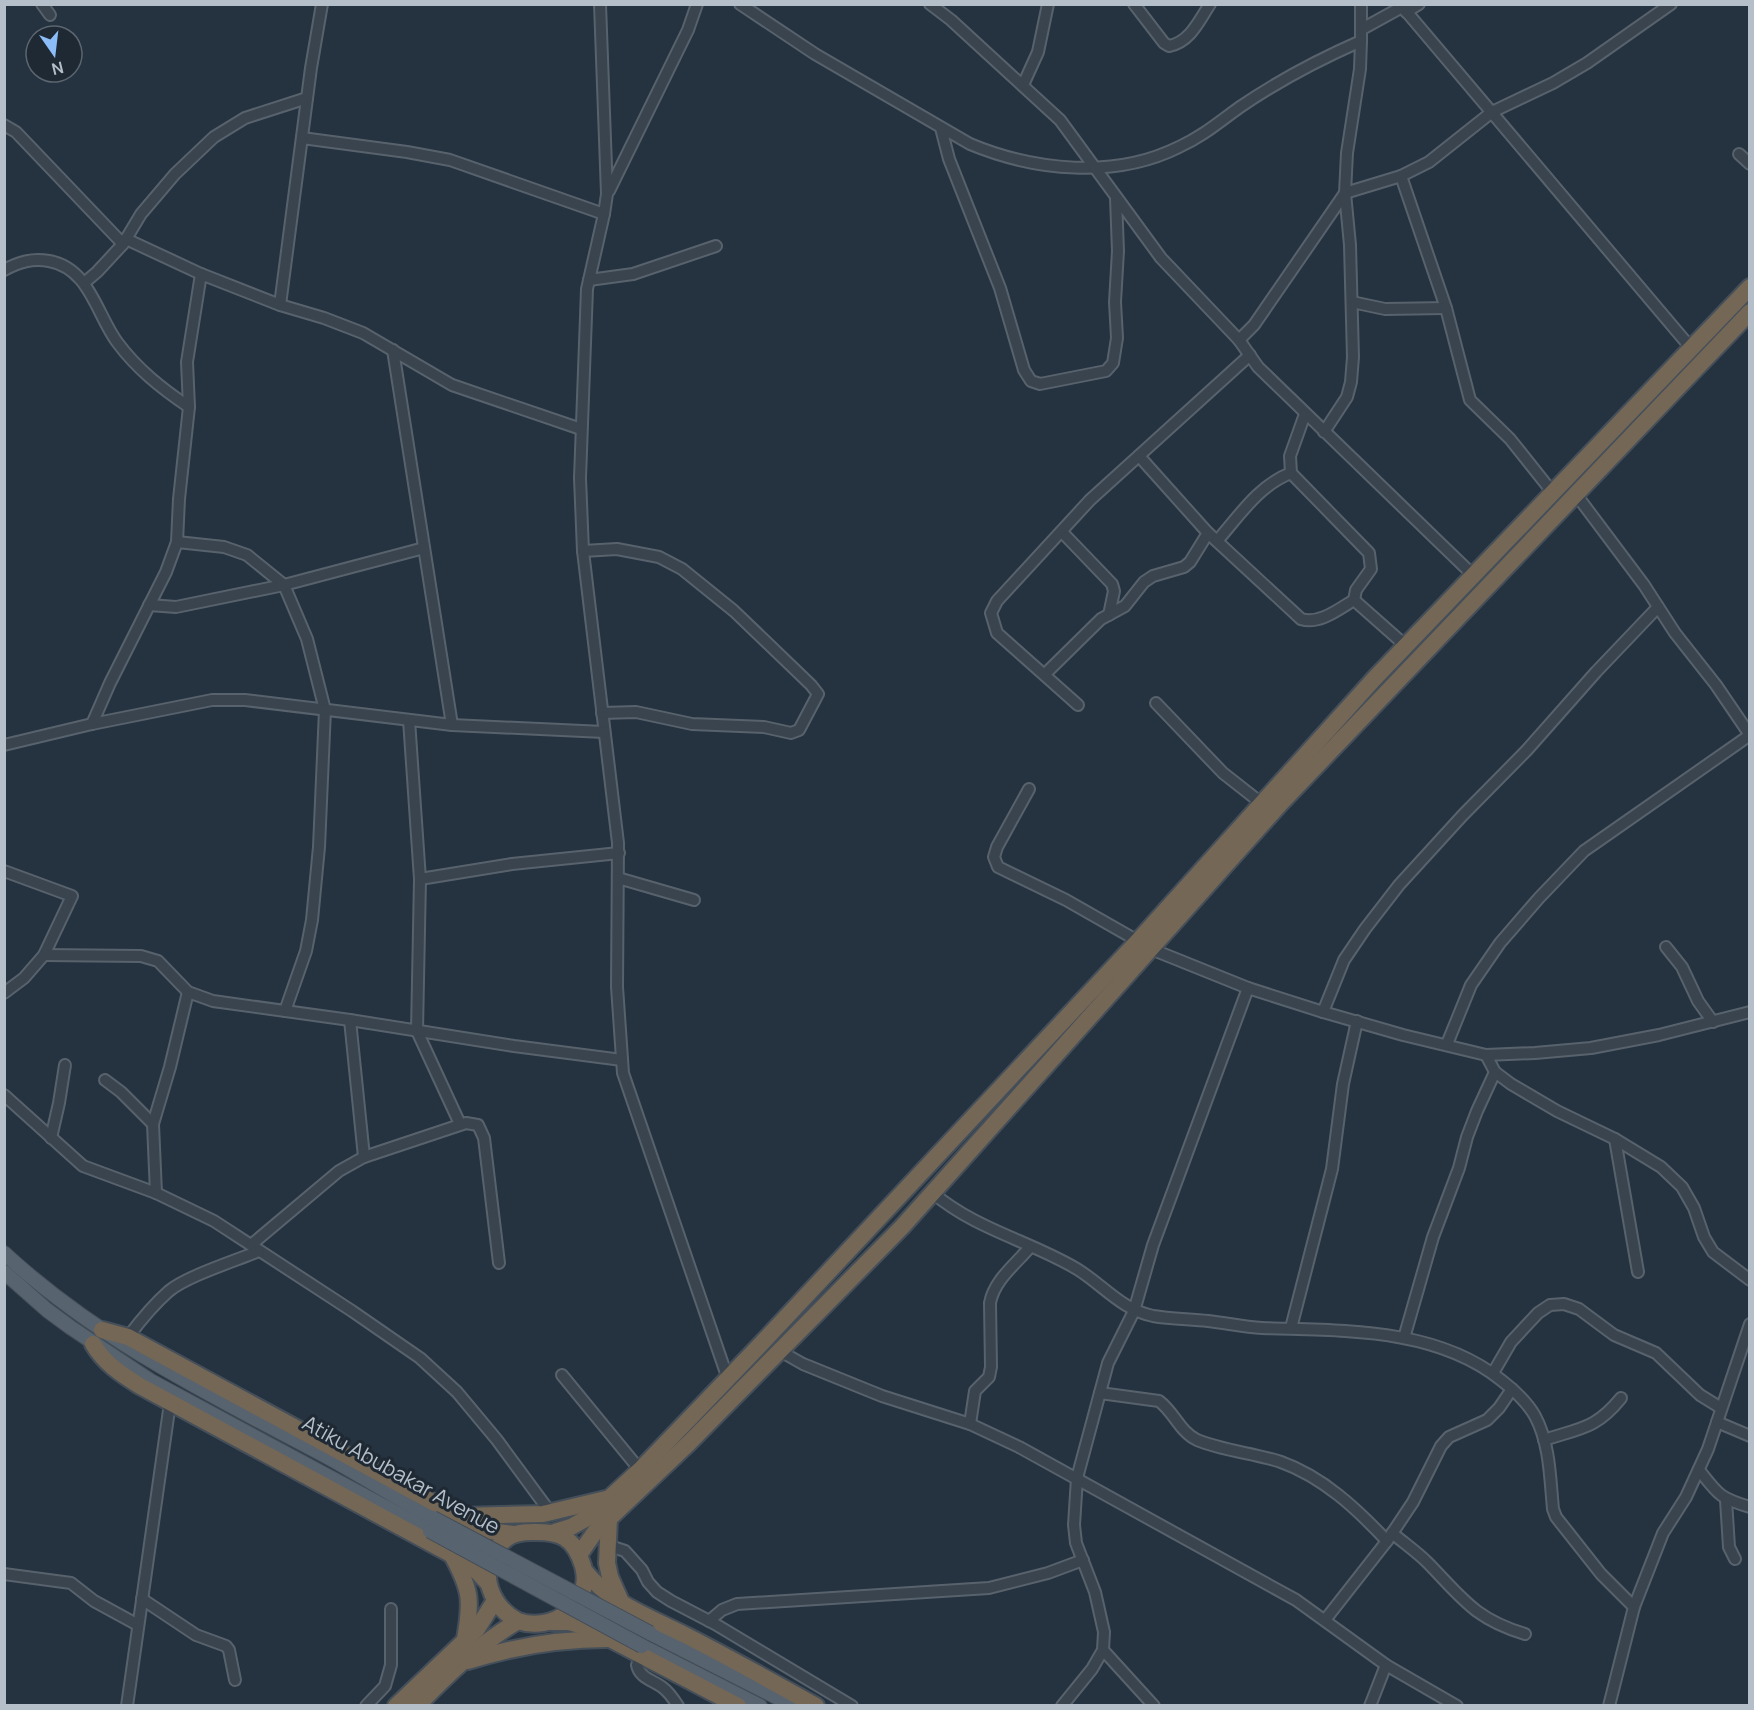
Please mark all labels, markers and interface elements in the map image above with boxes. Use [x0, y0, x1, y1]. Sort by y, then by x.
north arrow [24, 24, 84, 84]
text: N [49, 56, 66, 81]
street label: Atiku Abubakar Avenue [298, 1408, 505, 1540]

